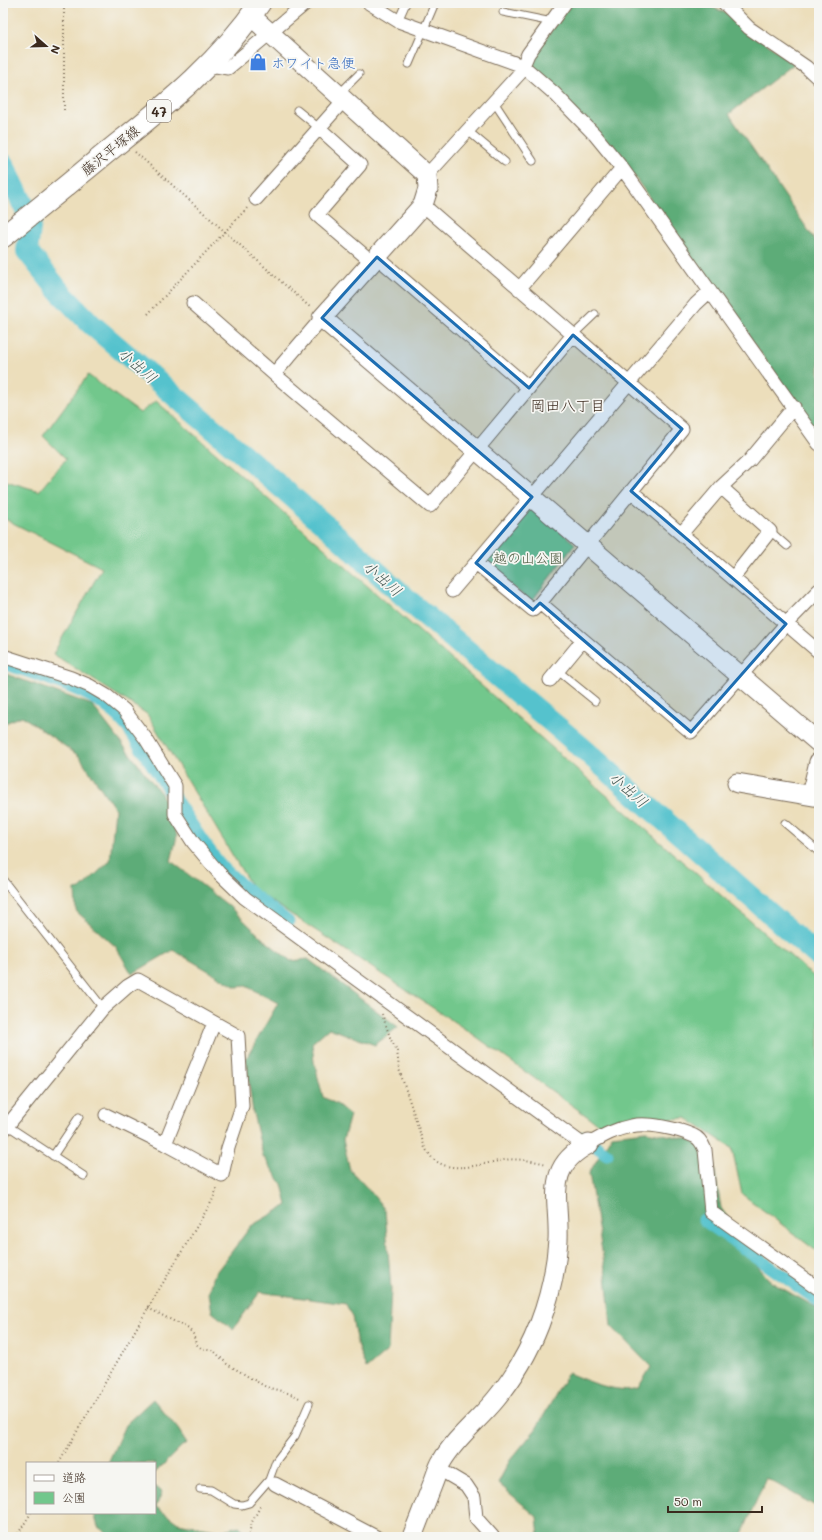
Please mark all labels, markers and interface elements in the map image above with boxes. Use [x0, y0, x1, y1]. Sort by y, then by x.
north arrow [26, 26, 66, 66]
text: N [47, 43, 64, 56]
shop icon: ホワイト急便 [248, 52, 268, 72]
place label: ホワイト急便 [271, 53, 356, 72]
road number: 47 [147, 100, 171, 122]
street label: 藤沢平塚線 [77, 121, 143, 179]
water label: 小出川 [114, 343, 162, 387]
district label: 岡田八丁目 [530, 395, 606, 415]
park label: 越の山公園 [493, 548, 563, 567]
water label: 小出川 [359, 556, 407, 600]
water label: 小出川 [605, 767, 653, 811]
legend [26, 1462, 156, 1514]
text: 道路 [62, 1469, 86, 1485]
scale bar [668, 1488, 762, 1514]
text: 公園 [62, 1489, 86, 1505]
text: 50 m [674, 1493, 702, 1509]

